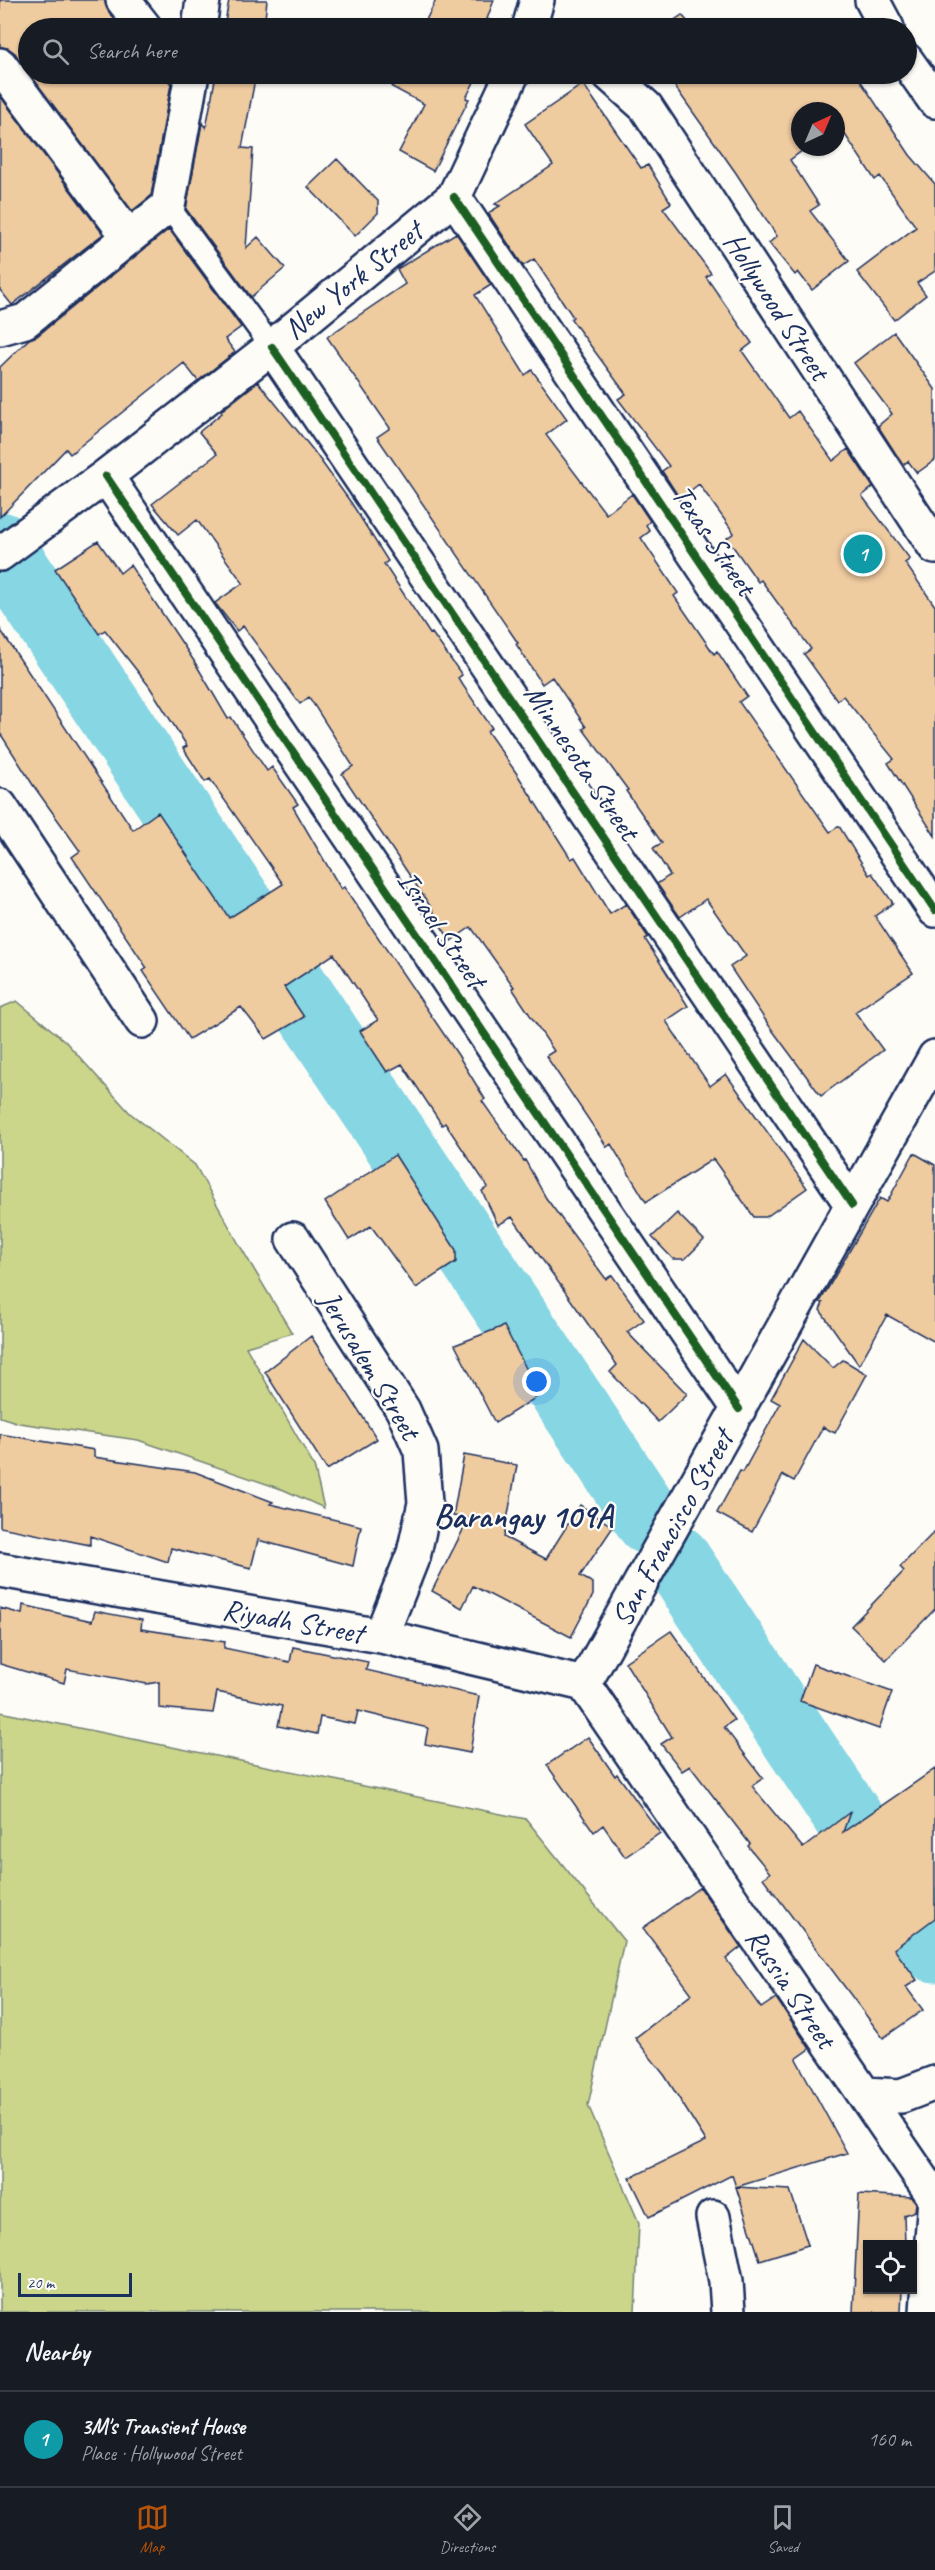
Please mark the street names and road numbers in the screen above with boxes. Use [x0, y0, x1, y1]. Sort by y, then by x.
street label: New York Street [276, 210, 433, 348]
street label: Hollywood Street [715, 225, 840, 390]
street label: Texas Street [663, 477, 767, 605]
street label: Minnesota Street [516, 677, 650, 850]
street label: Israel Street [389, 863, 497, 998]
street label: Jerusalem Street [310, 1282, 431, 1449]
street label: San Francisco Street [602, 1420, 744, 1633]
street label: Riyadh Street [220, 1590, 370, 1653]
street label: Russia Street [737, 1921, 847, 2058]

